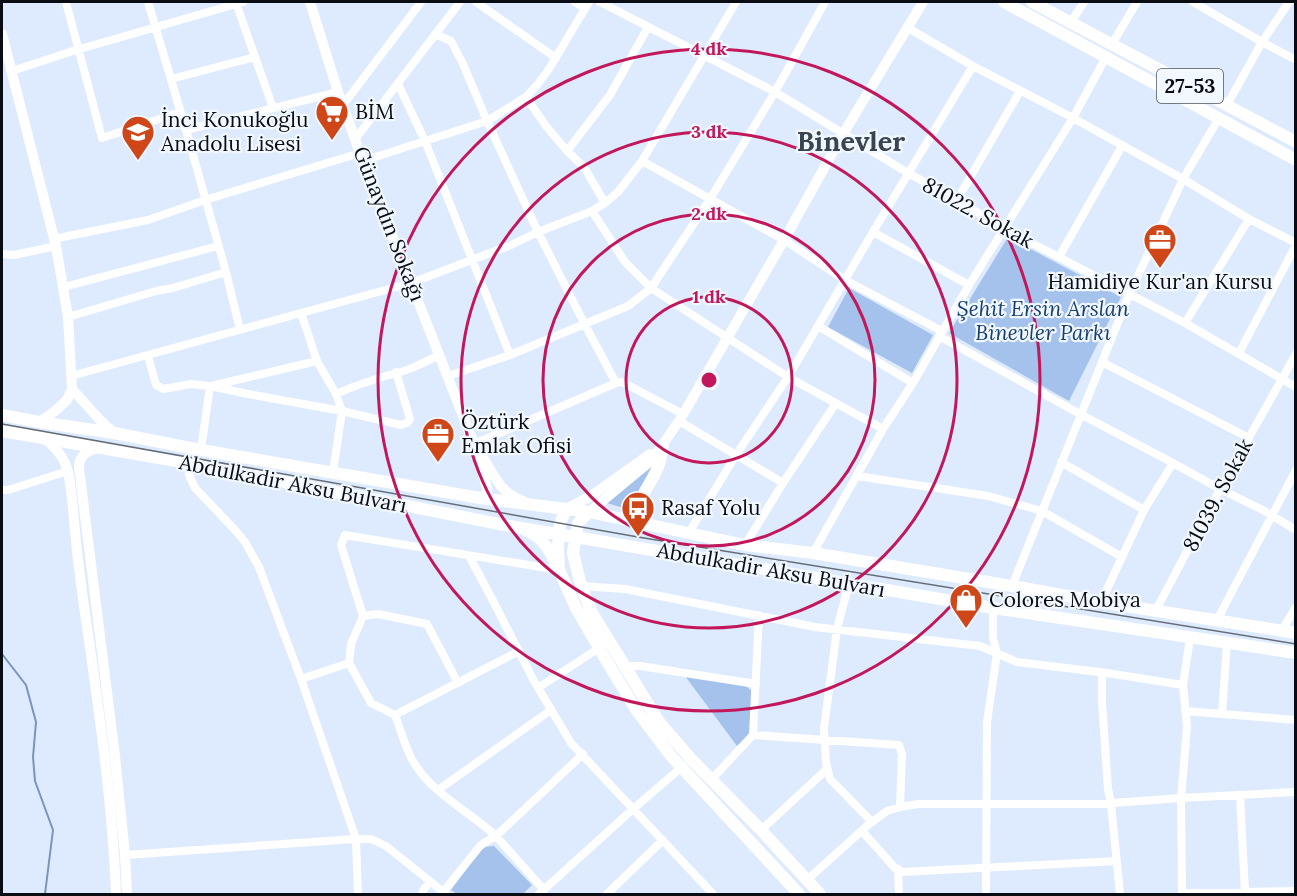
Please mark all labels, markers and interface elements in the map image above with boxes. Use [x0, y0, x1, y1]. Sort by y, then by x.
text: 4 dk [691, 37, 727, 60]
road number: 27-53 [1157, 69, 1223, 103]
supermarket icon: BİM [314, 94, 350, 141]
place label: BİM [355, 98, 394, 125]
place label: İnci Konukoğlu Anadolu Lisesi [160, 106, 309, 157]
school or university icon: İnci Konukoğlu Anadolu Lisesi [120, 114, 156, 161]
text: 3 dk [691, 120, 727, 143]
district label: Binevler [797, 124, 905, 158]
street label: Günaydın Sokağı [348, 143, 431, 305]
street label: 81022. Sokak [918, 171, 1039, 255]
text: 2 dk [691, 202, 727, 225]
office icon: Hamidiye Kur'an Kursu [1142, 222, 1178, 269]
place label: Hamidiye Kur'an Kursu [1048, 268, 1272, 295]
text: 1 dk [692, 285, 726, 308]
park label: Şehit Ersin Arslan Binevler Parkı [957, 295, 1129, 346]
centre of rings [699, 370, 719, 390]
place label: Öztürk Emlak Ofisi [461, 408, 572, 459]
office icon: Öztürk Emlak Ofisi [420, 416, 456, 463]
street label: 81039. Sokak [1176, 433, 1259, 556]
street label: Abdulkadir Aksu Bulvarı [176, 448, 409, 519]
bus stop icon: Rasaf Yolu [620, 490, 656, 537]
place label: Rasaf Yolu [661, 494, 761, 521]
street label: Abdulkadir Aksu Bulvarı [654, 536, 887, 603]
shop icon: Colores Mobiya [948, 582, 984, 629]
place label: Colores Mobiya [989, 586, 1141, 613]

